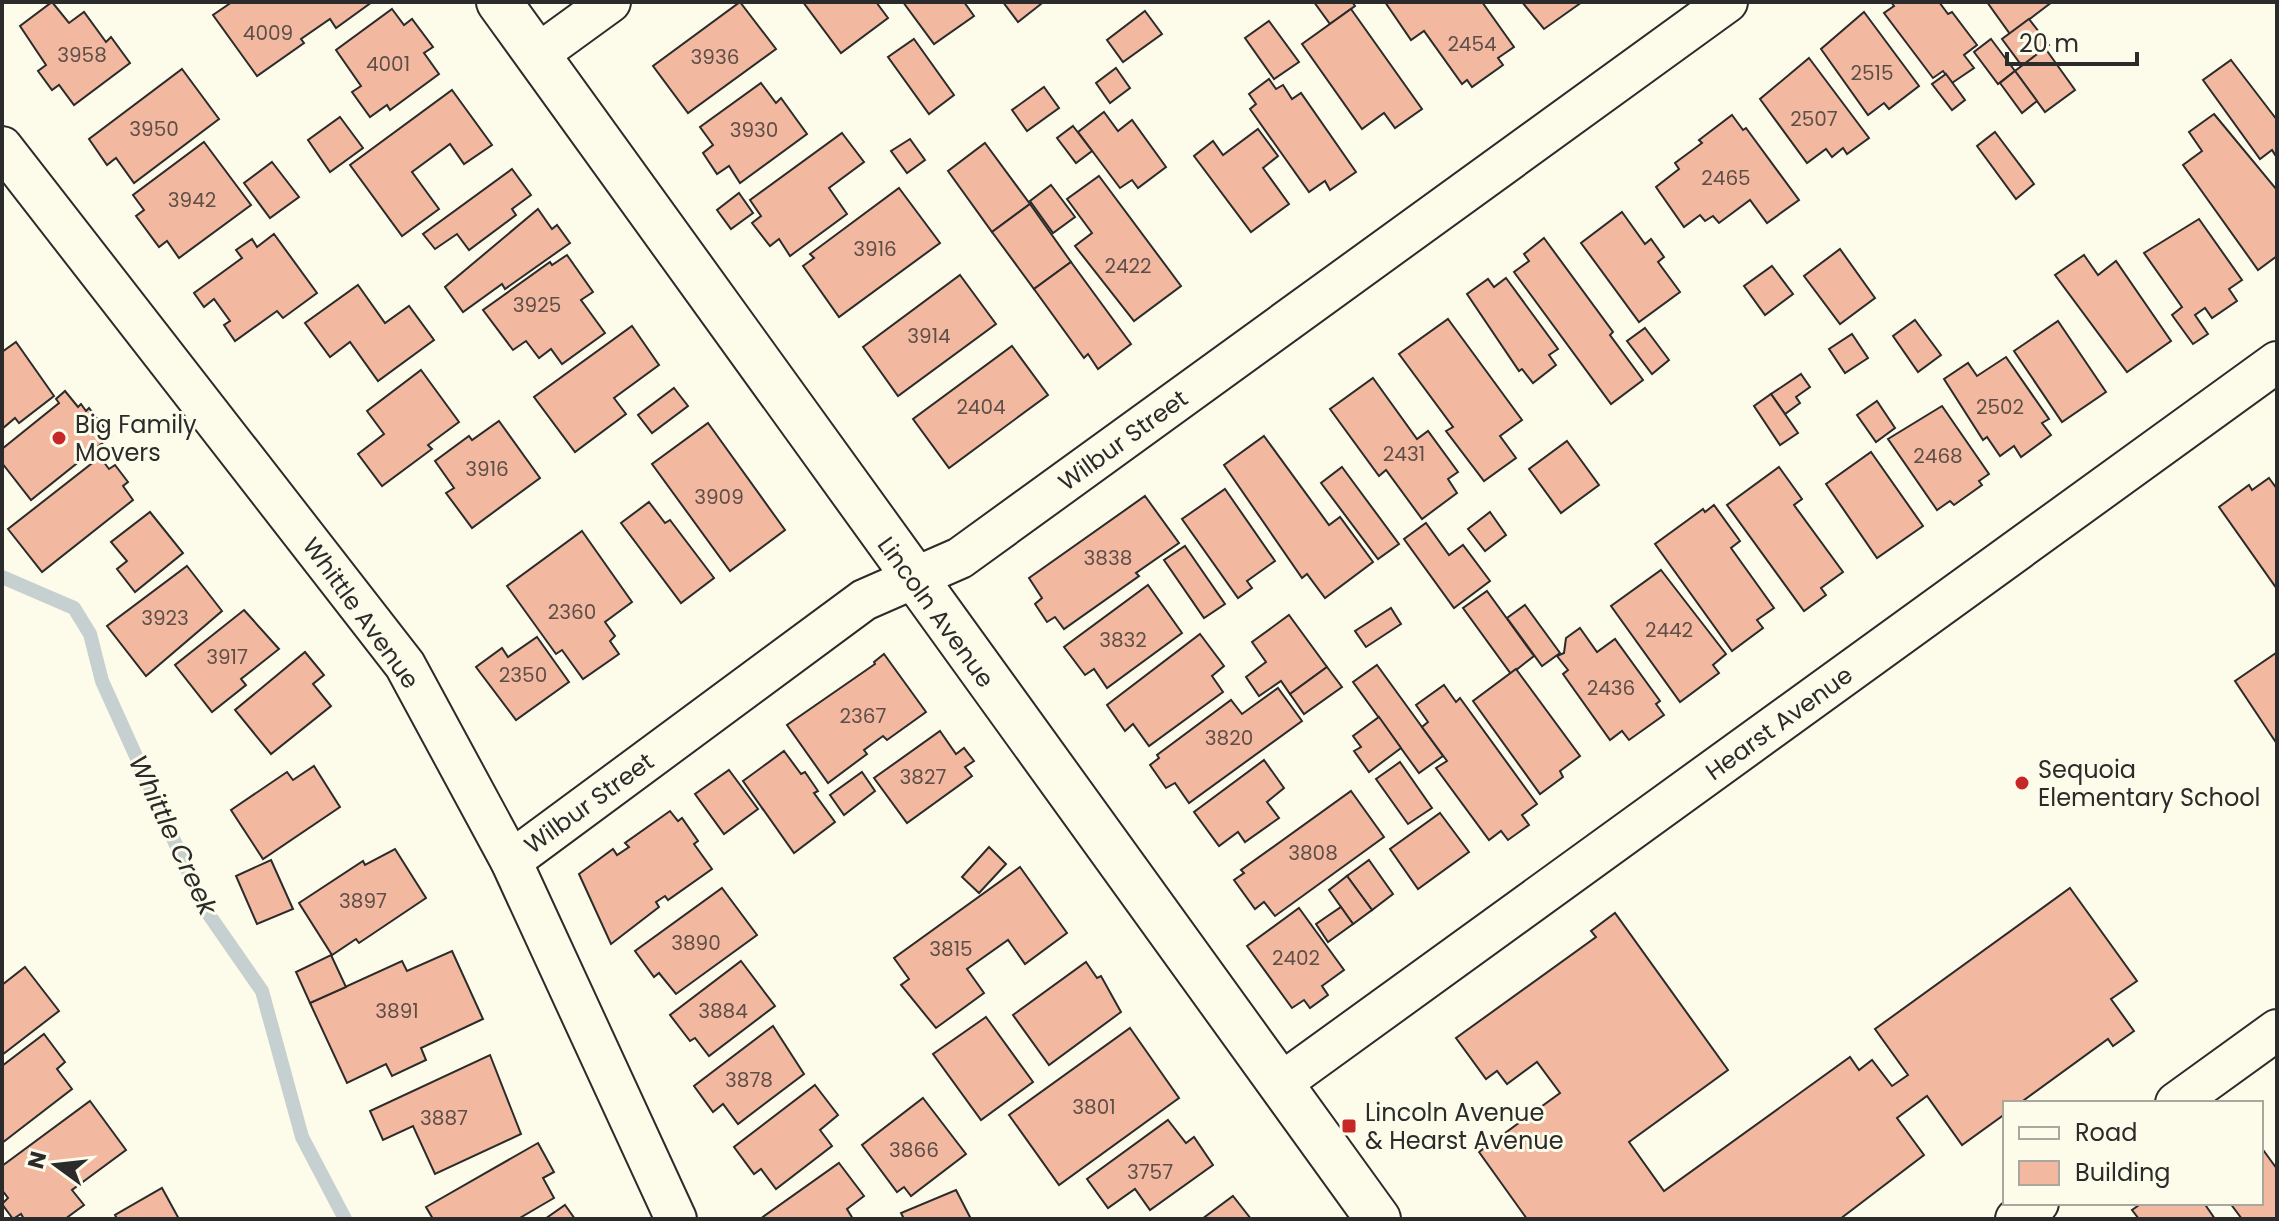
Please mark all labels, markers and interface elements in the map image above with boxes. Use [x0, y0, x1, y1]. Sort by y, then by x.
scale bar [2007, 16, 2137, 66]
house number: 4009 [243, 19, 293, 47]
text: 20 m [2019, 27, 2079, 60]
house number: 2454 [1447, 30, 1497, 58]
house number: 3958 [57, 41, 107, 69]
house number: 3936 [691, 43, 739, 71]
house number: 4001 [366, 50, 410, 78]
house number: 2515 [1850, 59, 1894, 87]
house number: 2507 [1790, 105, 1838, 133]
house number: 3950 [129, 115, 179, 143]
house number: 3930 [730, 116, 778, 144]
house number: 2465 [1701, 164, 1751, 192]
house number: 3942 [168, 186, 216, 214]
house number: 3916 [853, 235, 897, 263]
house number: 2422 [1104, 252, 1152, 280]
house number: 3925 [513, 291, 561, 319]
house number: 3914 [907, 322, 951, 350]
street label: Wilbur Street [1052, 382, 1194, 498]
house number: 2404 [956, 393, 1006, 421]
house number: 2502 [1976, 393, 2024, 421]
place label: Big Family Movers [75, 408, 197, 469]
marker: Big Family Movers [50, 429, 68, 447]
house number: 2431 [1383, 440, 1425, 468]
house number: 2468 [1913, 442, 1963, 470]
house number: 3916 [465, 455, 509, 483]
house number: 3909 [694, 483, 744, 511]
street label: Lincoln Avenue [870, 530, 1002, 694]
street label: Whittle Avenue [295, 531, 427, 695]
house number: 3838 [1084, 544, 1132, 572]
house number: 2360 [548, 598, 596, 626]
house number: 3923 [141, 604, 189, 632]
house number: 2442 [1645, 616, 1693, 644]
house number: 3832 [1099, 626, 1147, 654]
house number: 3917 [206, 643, 248, 671]
street label: Hearst Avenue [1699, 658, 1859, 788]
house number: 2350 [499, 661, 547, 689]
house number: 2436 [1587, 674, 1635, 702]
house number: 2367 [840, 702, 887, 730]
house number: 3820 [1205, 724, 1253, 752]
street label: Wilbur Street [518, 745, 660, 861]
water label: Whittle Creek [120, 749, 227, 922]
place label: Sequoia Elementary School [2038, 753, 2261, 814]
house number: 3827 [900, 763, 946, 791]
marker: Sequoia Elementary School [2013, 774, 2031, 792]
house number: 3808 [1288, 839, 1338, 867]
house number: 3897 [339, 887, 387, 915]
house number: 3890 [671, 929, 721, 957]
house number: 3815 [929, 935, 973, 963]
house number: 2402 [1272, 944, 1320, 972]
house number: 3891 [375, 997, 419, 1025]
house number: 3884 [698, 997, 748, 1025]
house number: 3878 [725, 1066, 773, 1094]
house number: 3801 [1072, 1093, 1116, 1121]
place label: Lincoln Avenue & Hearst Avenue [1365, 1096, 1564, 1157]
legend [2003, 1101, 2263, 1205]
house number: 3887 [420, 1104, 468, 1132]
text: Road [2075, 1116, 2137, 1149]
marker: Lincoln Avenue & Hearst Avenue [1340, 1117, 1358, 1135]
north arrow [16, 1125, 96, 1205]
house number: 3866 [889, 1136, 939, 1164]
text: N [20, 1148, 54, 1172]
text: Building [2075, 1156, 2171, 1189]
house number: 3757 [1127, 1158, 1173, 1186]

